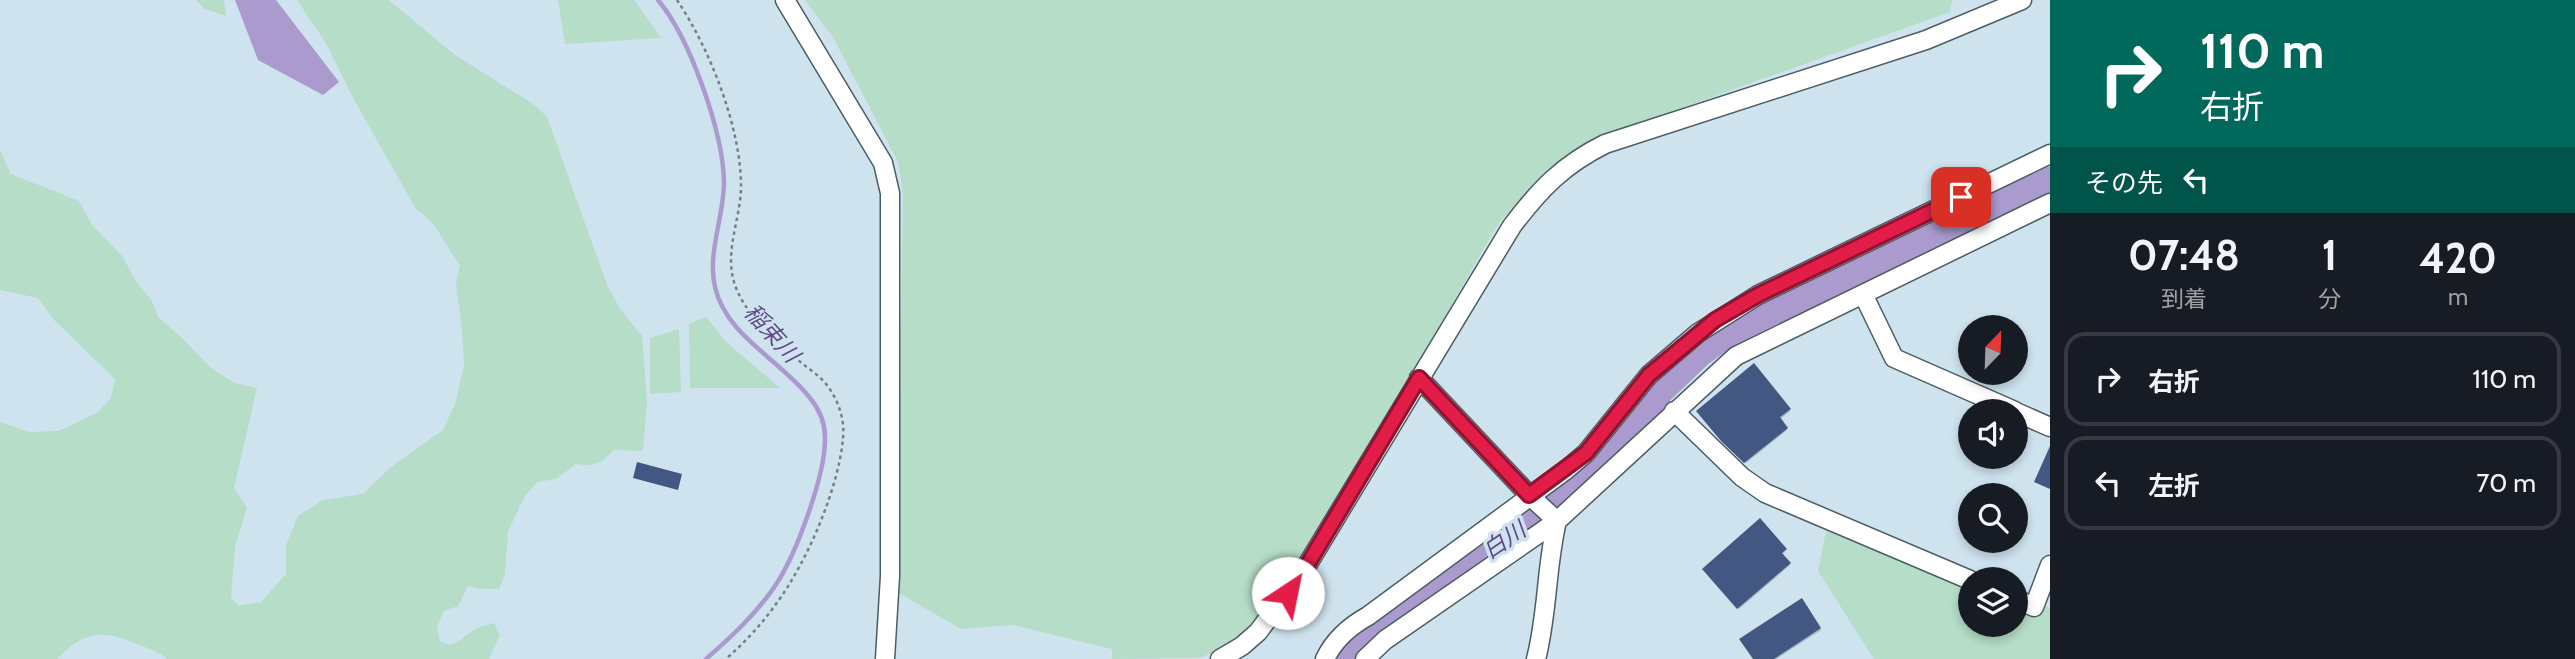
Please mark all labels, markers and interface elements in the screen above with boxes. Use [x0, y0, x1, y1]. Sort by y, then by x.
text: 110 m [2200, 21, 2324, 80]
icon: right [2085, 28, 2176, 119]
text: 右折 [2200, 87, 2264, 126]
icon: left [2177, 161, 2215, 199]
pin [1931, 167, 1991, 227]
text: その先 [2085, 167, 2163, 199]
icon: arrive [1942, 178, 1980, 216]
text: 07:48 [2128, 229, 2240, 281]
text: 1 [2322, 229, 2337, 281]
text: 420 [2419, 232, 2497, 284]
text: m [2448, 283, 2468, 311]
text: 到着 [2161, 285, 2207, 313]
text: 分 [2318, 285, 2341, 313]
water label: 稲束川 [739, 298, 807, 370]
north arrow [1958, 315, 2028, 385]
map controls [1958, 315, 2028, 637]
icon: right [2089, 360, 2127, 398]
text: 110 m [2472, 363, 2536, 395]
text: 右折 [2148, 366, 2200, 398]
button: sound [1958, 399, 2028, 469]
icon: left [2089, 464, 2127, 502]
text: 70 m [2476, 467, 2536, 499]
text: 左折 [2148, 470, 2200, 502]
button: search [1958, 483, 2028, 553]
water label: 白川 [1477, 514, 1533, 564]
position arrow [1251, 556, 1325, 630]
button: layers [1958, 567, 2028, 637]

